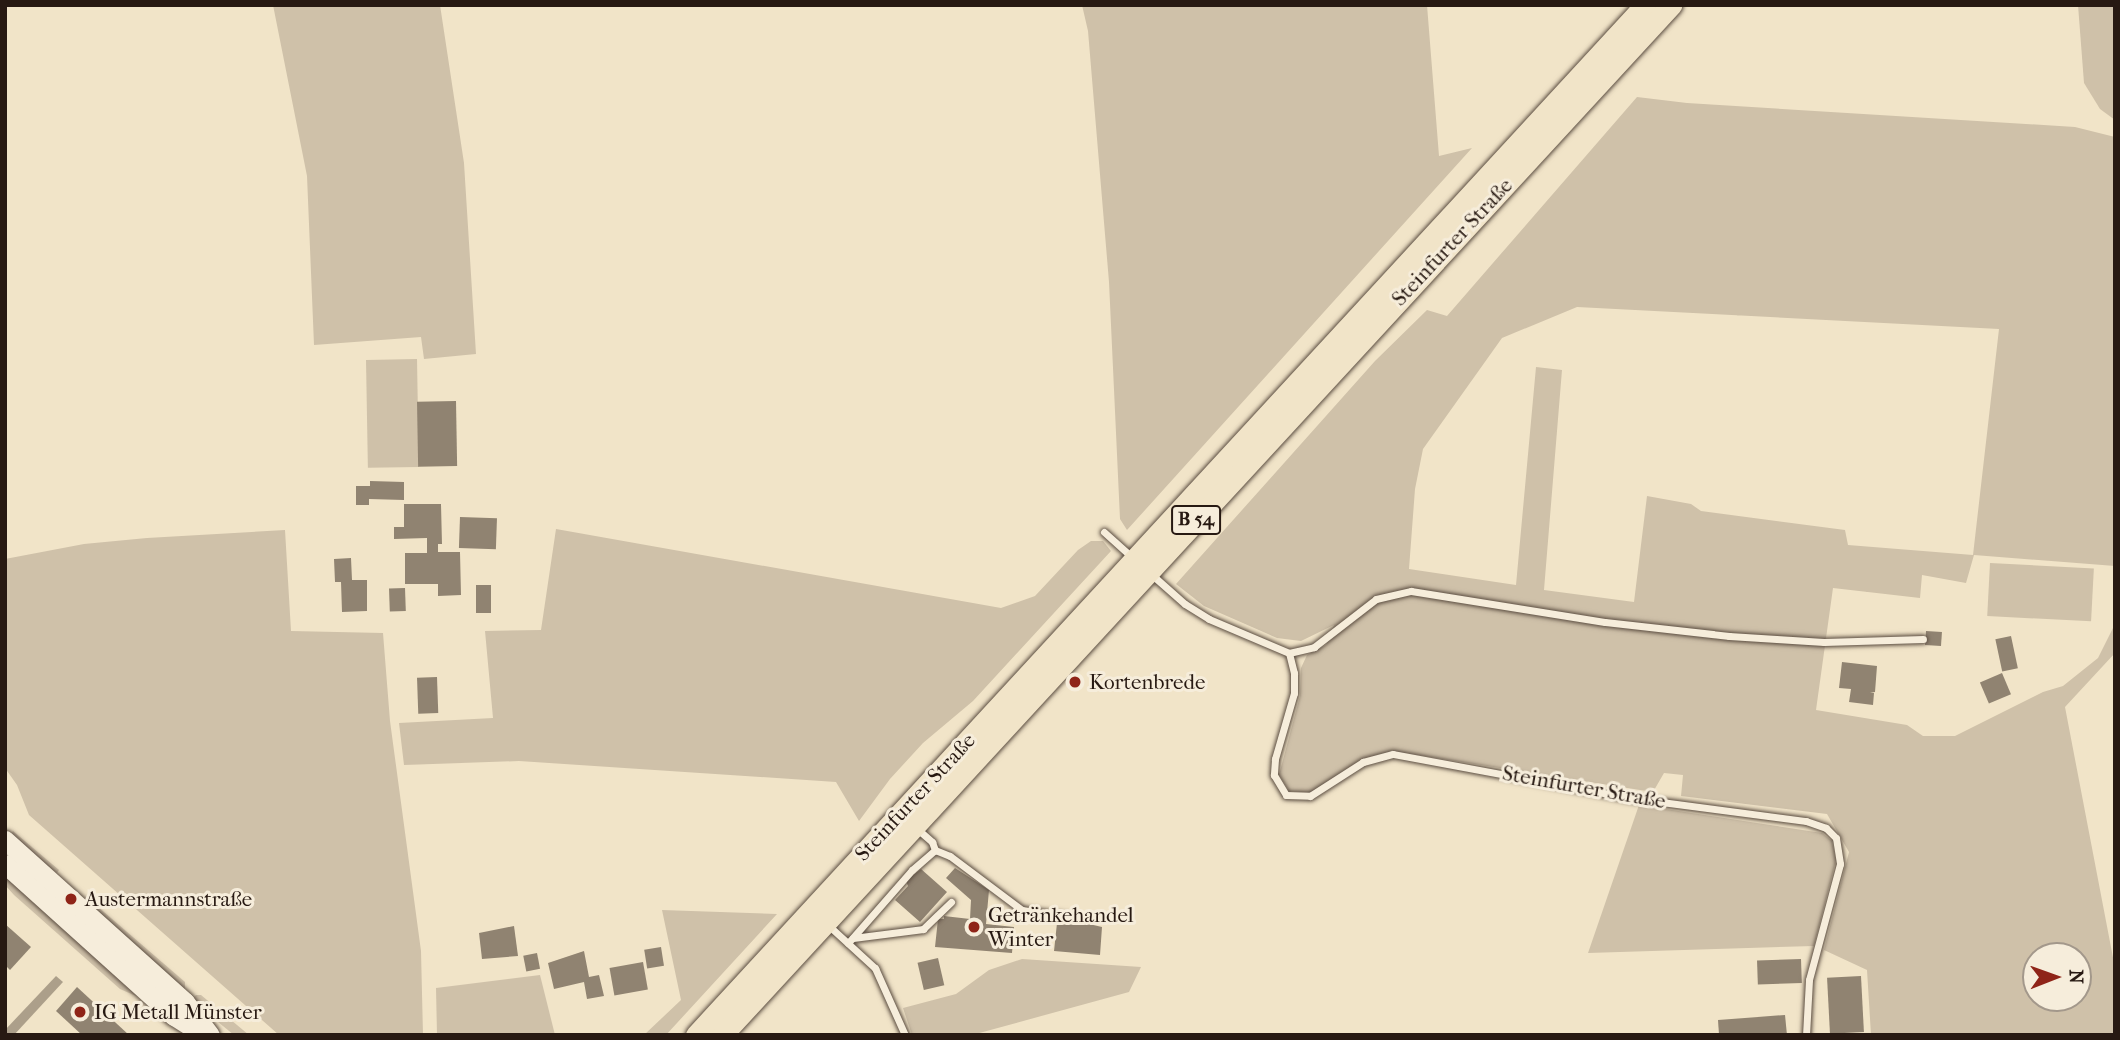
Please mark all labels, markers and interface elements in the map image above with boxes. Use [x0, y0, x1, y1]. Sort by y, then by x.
street label: Steinfurter Straße [1386, 173, 1518, 311]
road number: B 54 [1170, 505, 1222, 536]
place label: Kortenbrede [1089, 669, 1205, 695]
marker: Kortenbrede [1067, 674, 1083, 690]
street label: Steinfurter Straße [849, 728, 981, 866]
street label: Steinfurter Straße [1500, 760, 1668, 814]
place label: Austermannstraße [85, 886, 252, 912]
marker: Austermannstraße [63, 891, 79, 907]
place label: Getränkehandel Winter [988, 902, 1134, 952]
marker: Getränkehandel Winter [966, 919, 982, 935]
north arrow [2022, 942, 2092, 1012]
text: N [2065, 969, 2087, 984]
place label: IG Metall Münster [94, 999, 262, 1025]
marker: IG Metall Münster [72, 1004, 88, 1020]

